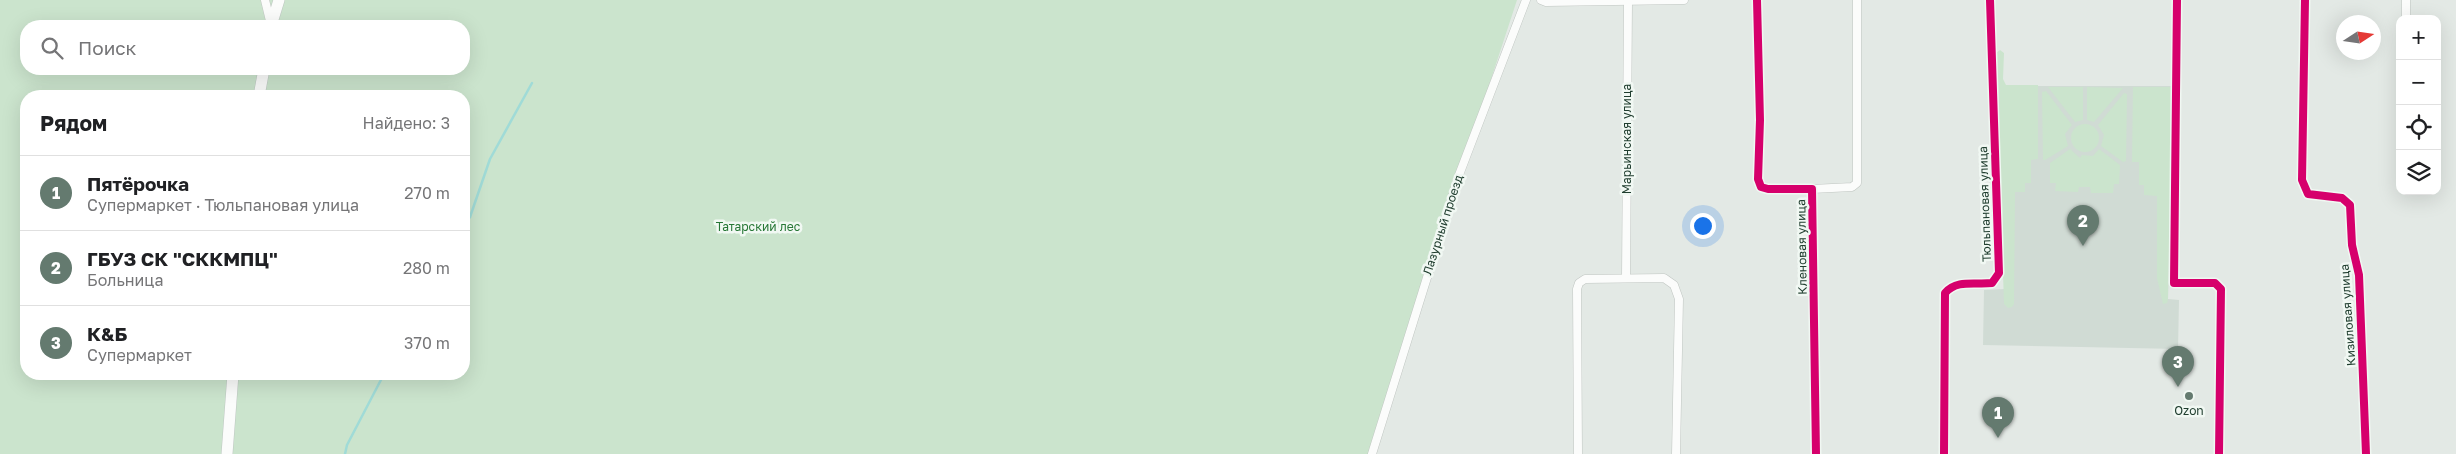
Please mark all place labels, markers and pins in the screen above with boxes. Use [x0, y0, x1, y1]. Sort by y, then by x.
pin: 2 [2067, 205, 2099, 246]
pin: 3 [2162, 346, 2194, 387]
marker: Ozon [2183, 390, 2195, 402]
pin: 1 [1982, 397, 2014, 438]
place label: Ozon [2174, 403, 2204, 418]

